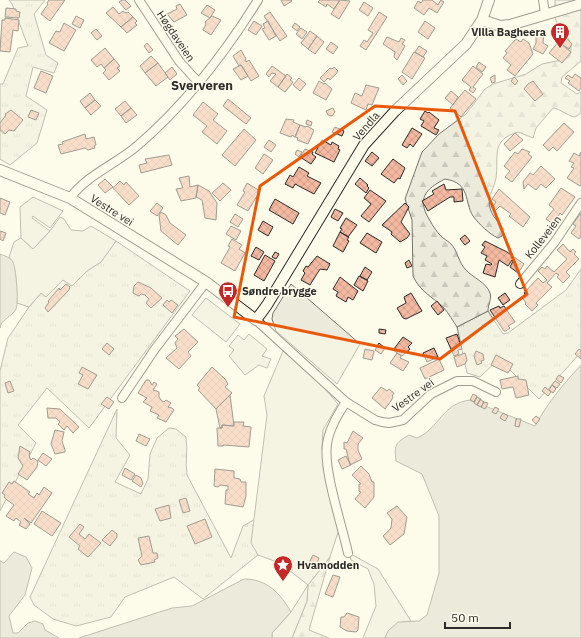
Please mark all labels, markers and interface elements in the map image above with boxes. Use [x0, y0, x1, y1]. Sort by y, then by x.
street label: Høgdaveien [154, 8, 198, 64]
building icon: Villa Bagheera [549, 21, 571, 49]
place label: Villa Bagheera [471, 25, 546, 39]
district label: Sververen [171, 77, 233, 94]
street label: Vendla [350, 109, 382, 143]
street label: Vestre vei [88, 191, 136, 229]
street label: Kolleveien [522, 213, 564, 261]
bus stop icon: Søndre brygge [217, 280, 239, 308]
place label: Søndre brygge [242, 284, 317, 298]
street label: Vestre vei [389, 375, 437, 415]
place icon: Hvamodden [272, 554, 294, 582]
place label: Hvamodden [297, 558, 359, 572]
scale bar [445, 604, 510, 630]
text: 50 m [451, 610, 479, 625]

